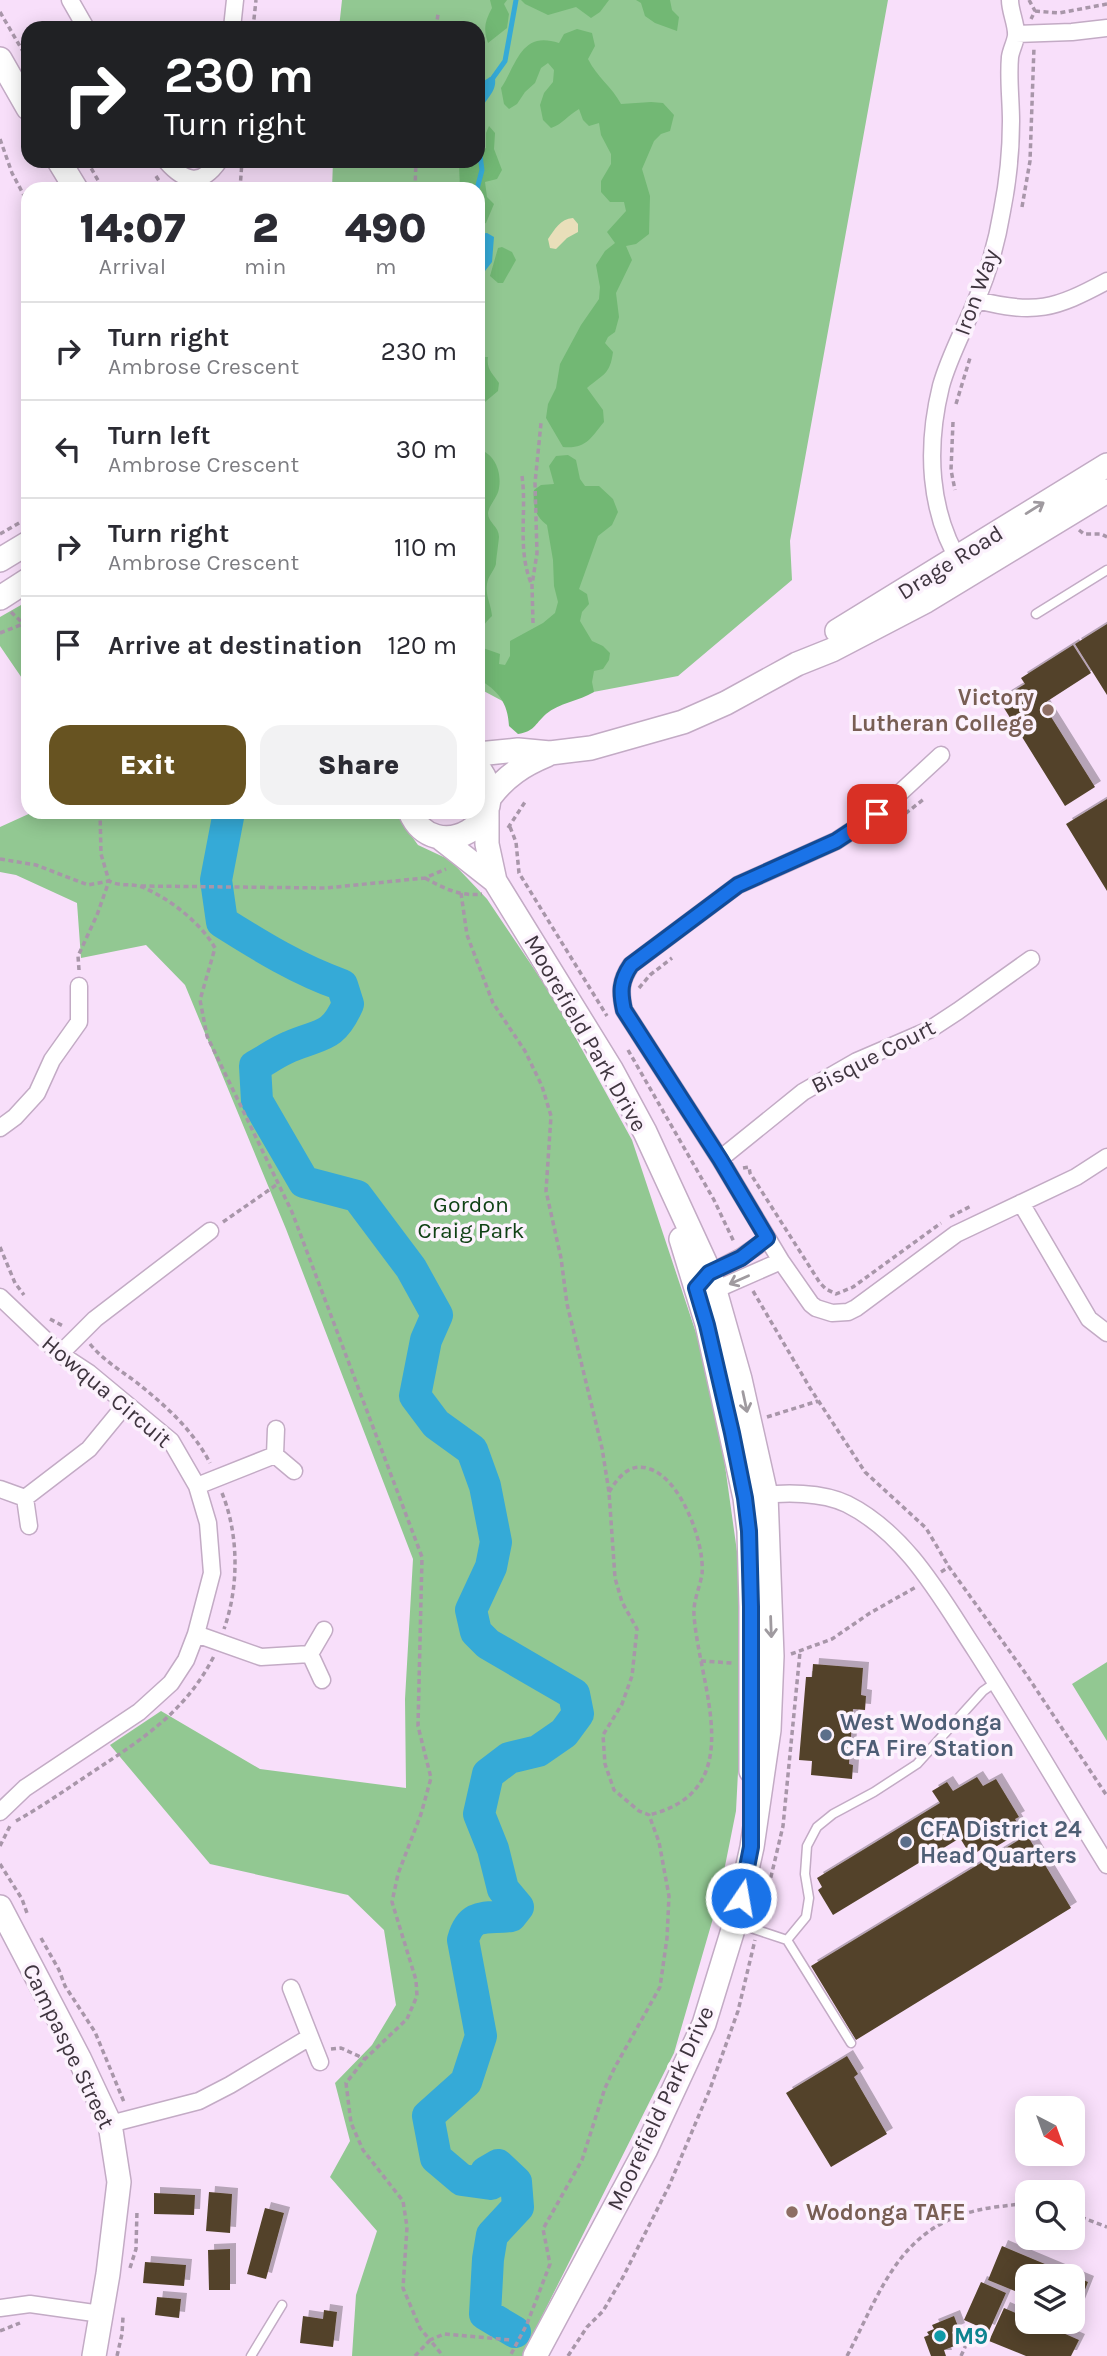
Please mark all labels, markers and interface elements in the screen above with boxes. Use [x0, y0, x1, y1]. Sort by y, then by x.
text: 230 m [164, 47, 314, 104]
icon: right [49, 49, 140, 140]
text: Turn right [164, 106, 306, 143]
text: 14:07 [79, 203, 186, 253]
text: 2 [252, 203, 278, 253]
text: 490 [345, 203, 427, 253]
street label: Iron Way [948, 245, 1005, 339]
text: Arrival [99, 253, 166, 280]
text: min [244, 253, 286, 280]
text: m [375, 253, 396, 280]
text: Turn right [108, 322, 229, 353]
icon: right [49, 332, 87, 370]
text: 230 m [381, 336, 457, 367]
text: Ambrose Crescent [108, 353, 299, 380]
text: Turn left [108, 420, 210, 451]
icon: left [49, 430, 87, 468]
text: 30 m [396, 434, 457, 465]
text: Ambrose Crescent [108, 451, 299, 478]
one-way arrow [1025, 501, 1045, 515]
text: Turn right [108, 518, 229, 549]
street label: Drage Road [892, 519, 1008, 605]
icon: right [49, 528, 87, 566]
text: 110 m [394, 532, 457, 563]
text: Ambrose Crescent [108, 549, 299, 576]
icon: arrive [49, 626, 87, 664]
text: Arrive at destination [108, 630, 362, 661]
text: 120 m [387, 630, 457, 661]
place label: Victory Lutheran College [851, 684, 1034, 737]
marker: Victory Lutheran College [1040, 702, 1056, 718]
button: Exit [49, 725, 246, 805]
button: Share [260, 725, 457, 805]
pin [847, 784, 907, 844]
icon: arrive [858, 795, 896, 833]
street label: Moorefield Park Drive [518, 930, 653, 1136]
street label: Bisque Court [807, 1014, 940, 1099]
park label: Gordon Craig Park [417, 1191, 525, 1244]
one-way arrow [729, 1274, 751, 1287]
street label: Howqua Circuit [36, 1329, 177, 1454]
one-way arrow [739, 1390, 753, 1413]
one-way arrow [765, 1615, 778, 1638]
place label: West Wodonga CFA Fire Station [840, 1709, 1014, 1762]
marker: West Wodonga CFA Fire Station [818, 1727, 834, 1743]
place label: CFA District 24 Head Quarters [920, 1816, 1082, 1869]
marker: CFA District 24 Head Quarters [898, 1834, 914, 1850]
position arrow [704, 1861, 778, 1935]
street label: Campaspe Street [17, 1959, 120, 2133]
street label: Moorefield Park Drive [601, 2002, 720, 2215]
north arrow [1015, 2096, 1085, 2166]
map controls [1015, 2096, 1085, 2334]
button: search [1015, 2180, 1085, 2250]
place label: Wodonga TAFE [806, 2199, 966, 2226]
marker: Wodonga TAFE [784, 2204, 800, 2220]
button: layers [1015, 2264, 1085, 2334]
place label: M9 [954, 2323, 988, 2350]
marker: M9 [932, 2328, 948, 2344]

